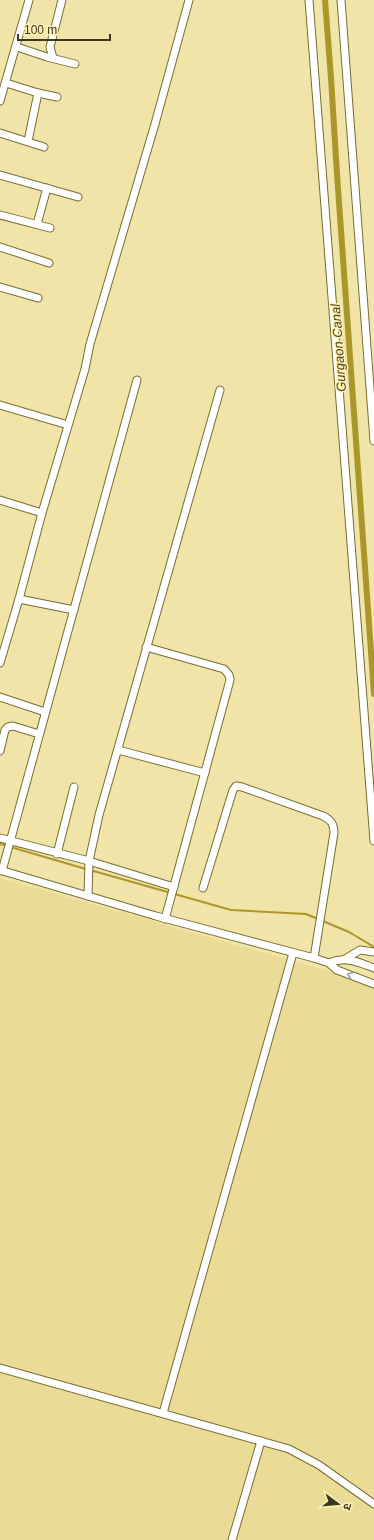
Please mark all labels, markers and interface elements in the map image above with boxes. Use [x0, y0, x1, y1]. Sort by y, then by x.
scale bar [18, 16, 110, 42]
text: 100 m [24, 23, 57, 37]
water label: Gurgaon Canal [328, 302, 349, 392]
one-way arrow [347, 972, 354, 980]
north arrow [318, 1484, 358, 1524]
text: उ [341, 1502, 354, 1512]

